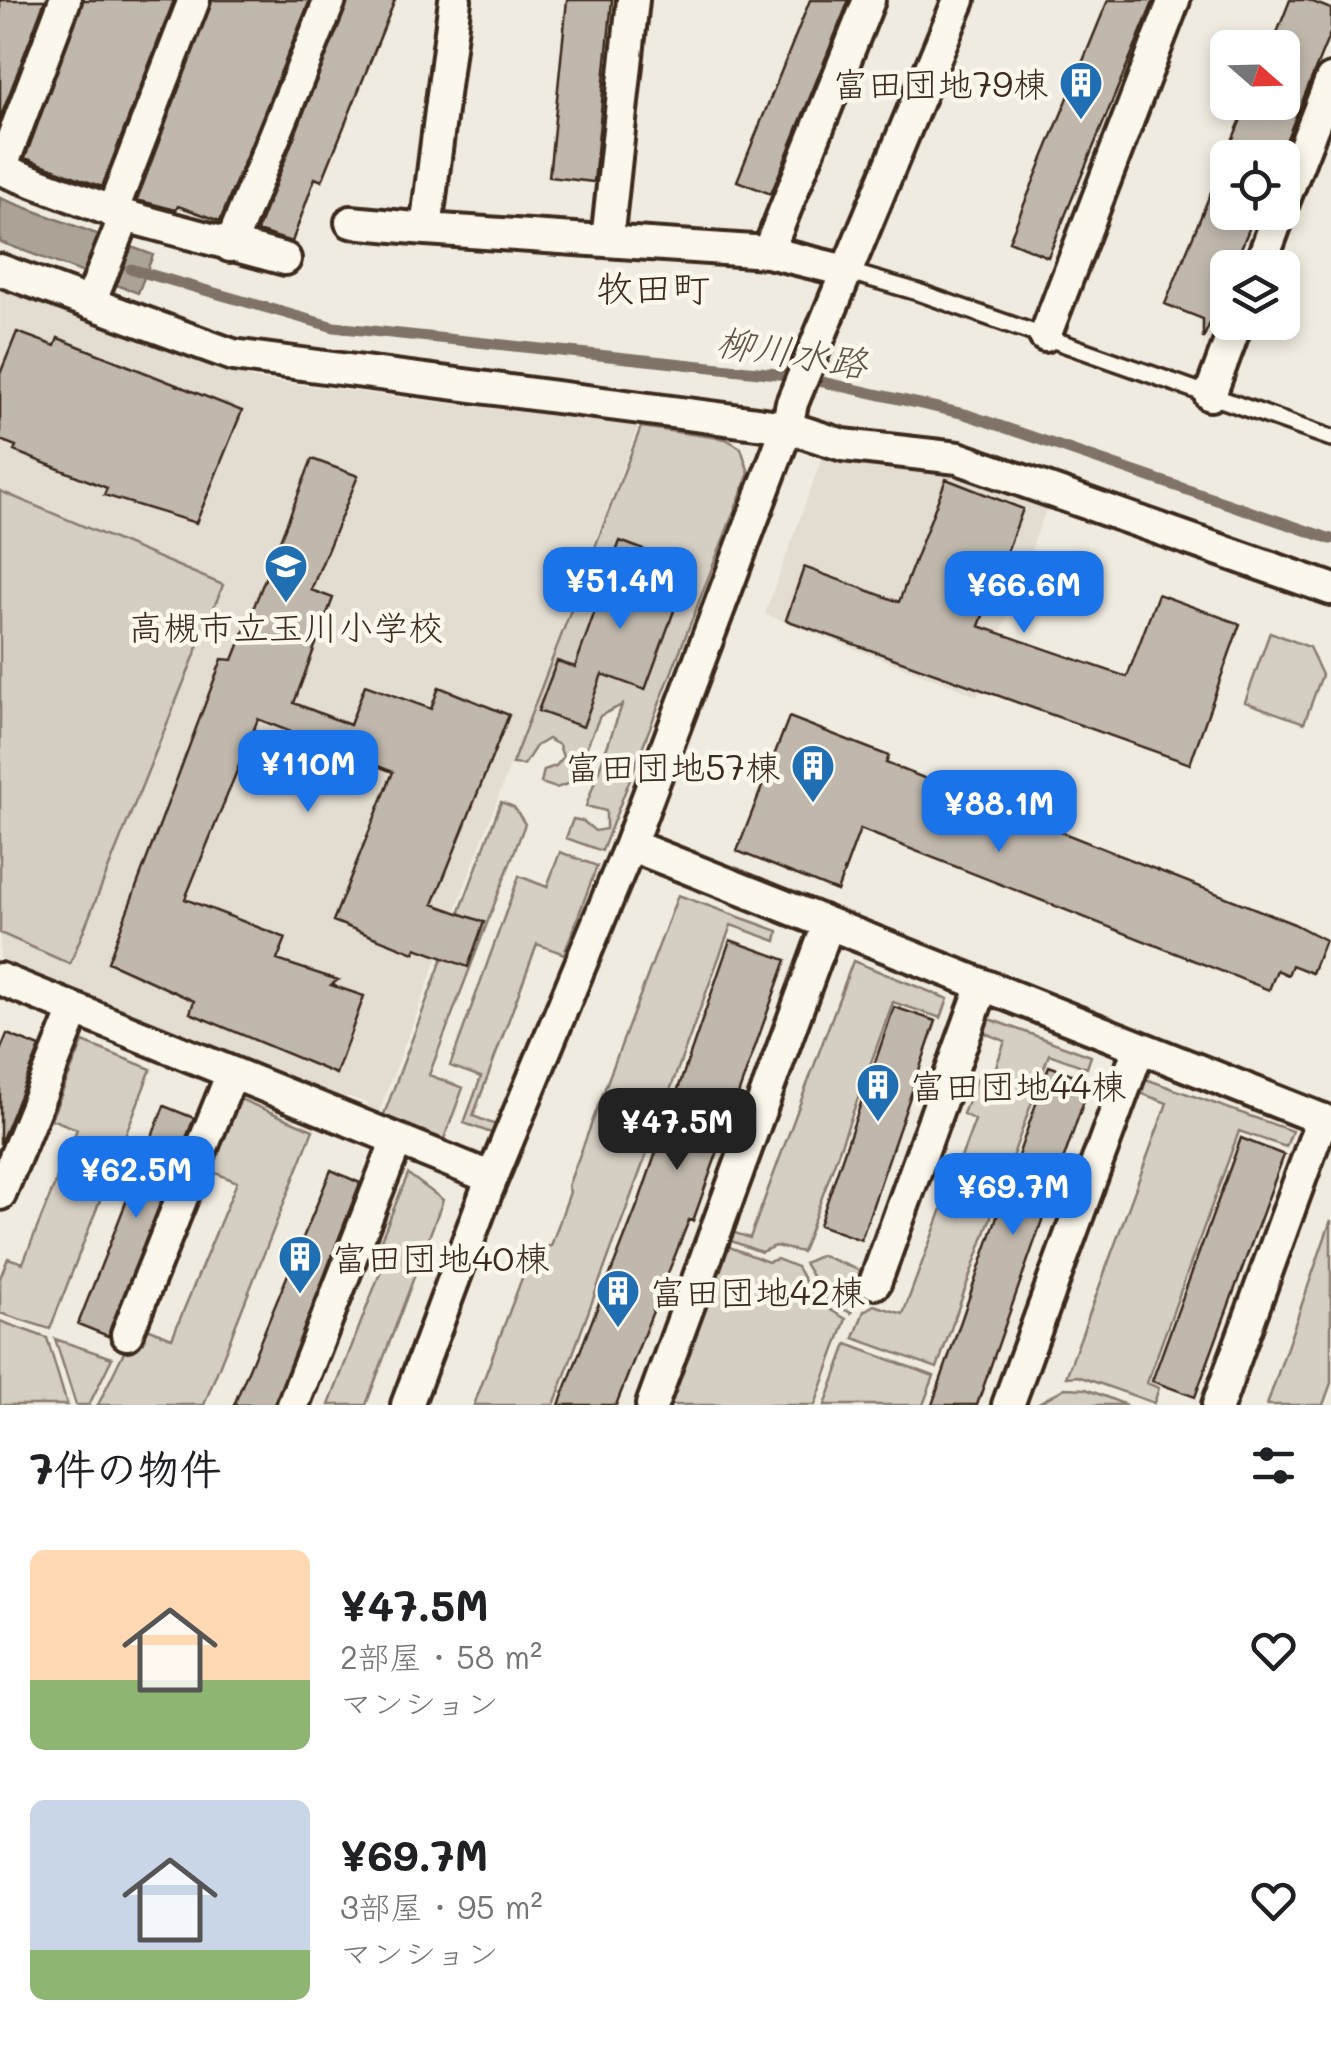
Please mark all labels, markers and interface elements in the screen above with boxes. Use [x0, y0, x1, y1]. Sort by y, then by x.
north arrow [1210, 30, 1300, 120]
map controls [1210, 30, 1300, 340]
place label: 富田団地79棟 [833, 60, 1048, 106]
building icon: 富田団地79棟 [1058, 60, 1104, 121]
button: locate [1210, 140, 1300, 230]
button: layers [1210, 250, 1300, 340]
district label: 牧田町 [596, 262, 710, 312]
water label: 柳川水路 [713, 314, 873, 388]
school or university icon: 高槻市立玉川小学校 [263, 543, 309, 604]
pin: ¥51.4M [539, 547, 701, 632]
pin: ¥66.6M [943, 551, 1105, 636]
text: ¥51.4M [565, 558, 675, 600]
text: ¥66.6M [967, 562, 1081, 604]
place label: 高槻市立玉川小学校 [128, 603, 444, 649]
pin: ¥110M [238, 730, 378, 815]
text: ¥110M [260, 741, 356, 783]
place label: 富田団地57棟 [565, 743, 780, 789]
building icon: 富田団地57棟 [790, 743, 836, 804]
pin: ¥88.1M [918, 770, 1080, 855]
text: ¥88.1M [944, 781, 1054, 823]
building icon: 富田団地44棟 [855, 1062, 901, 1123]
place label: 富田団地44棟 [910, 1062, 1126, 1108]
pin: ¥47.5M [596, 1088, 758, 1173]
text: ¥47.5M [620, 1099, 734, 1141]
pin: ¥62.5M [55, 1136, 217, 1221]
text: ¥62.5M [80, 1147, 192, 1189]
pin: ¥69.7M [932, 1153, 1094, 1238]
text: ¥69.7M [956, 1164, 1070, 1206]
building icon: 富田団地40棟 [277, 1234, 323, 1295]
place label: 富田団地40棟 [332, 1234, 549, 1280]
building icon: 富田団地42棟 [595, 1268, 641, 1329]
place label: 富田団地42棟 [650, 1268, 865, 1314]
icon: filters [1246, 1438, 1301, 1493]
text: 7件の物件 [30, 1440, 221, 1495]
text: ¥47.5M [340, 1577, 489, 1632]
icon: home [110, 1590, 230, 1710]
icon: heart [1246, 1623, 1301, 1678]
text: 2部屋 · 58 m² [340, 1635, 542, 1677]
text: マンション [340, 1681, 499, 1723]
text: ¥69.7M [340, 1827, 488, 1882]
icon: home [110, 1840, 230, 1960]
icon: heart [1246, 1873, 1301, 1928]
text: 3部屋 · 95 m² [340, 1885, 543, 1927]
text: マンション [340, 1931, 499, 1973]

